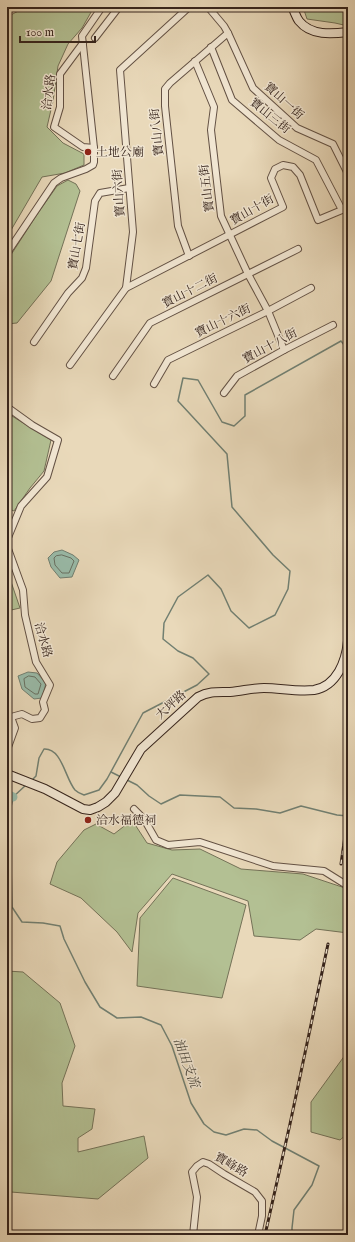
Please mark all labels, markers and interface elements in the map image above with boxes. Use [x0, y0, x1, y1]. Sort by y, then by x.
scale bar [20, 18, 95, 44]
text: 100 m [26, 25, 54, 40]
street label: 洽水路 [39, 73, 59, 111]
street label: 寶山一街 [261, 79, 308, 123]
street label: 寶山三街 [247, 95, 294, 138]
street label: 寶山八街 [147, 106, 167, 157]
place label: 土地公廟 [96, 145, 144, 160]
marker: 土地公廟 [83, 147, 93, 157]
street label: 寶山五街 [197, 162, 217, 213]
street label: 寶山六街 [110, 168, 128, 217]
street label: 寶山十街 [227, 191, 277, 228]
street label: 寶山七街 [65, 220, 89, 271]
street label: 寶山十二街 [160, 270, 221, 311]
street label: 寶山十六街 [193, 301, 254, 341]
street label: 寶山十八街 [240, 325, 301, 367]
street label: 洽水路 [31, 621, 55, 659]
street label: 大坪路 [153, 687, 189, 723]
place label: 洽水福德祠 [96, 813, 156, 828]
marker: 洽水福德祠 [83, 815, 93, 825]
water label: 油田支流 [169, 1036, 204, 1092]
street label: 寶峰路 [212, 1150, 250, 1180]

